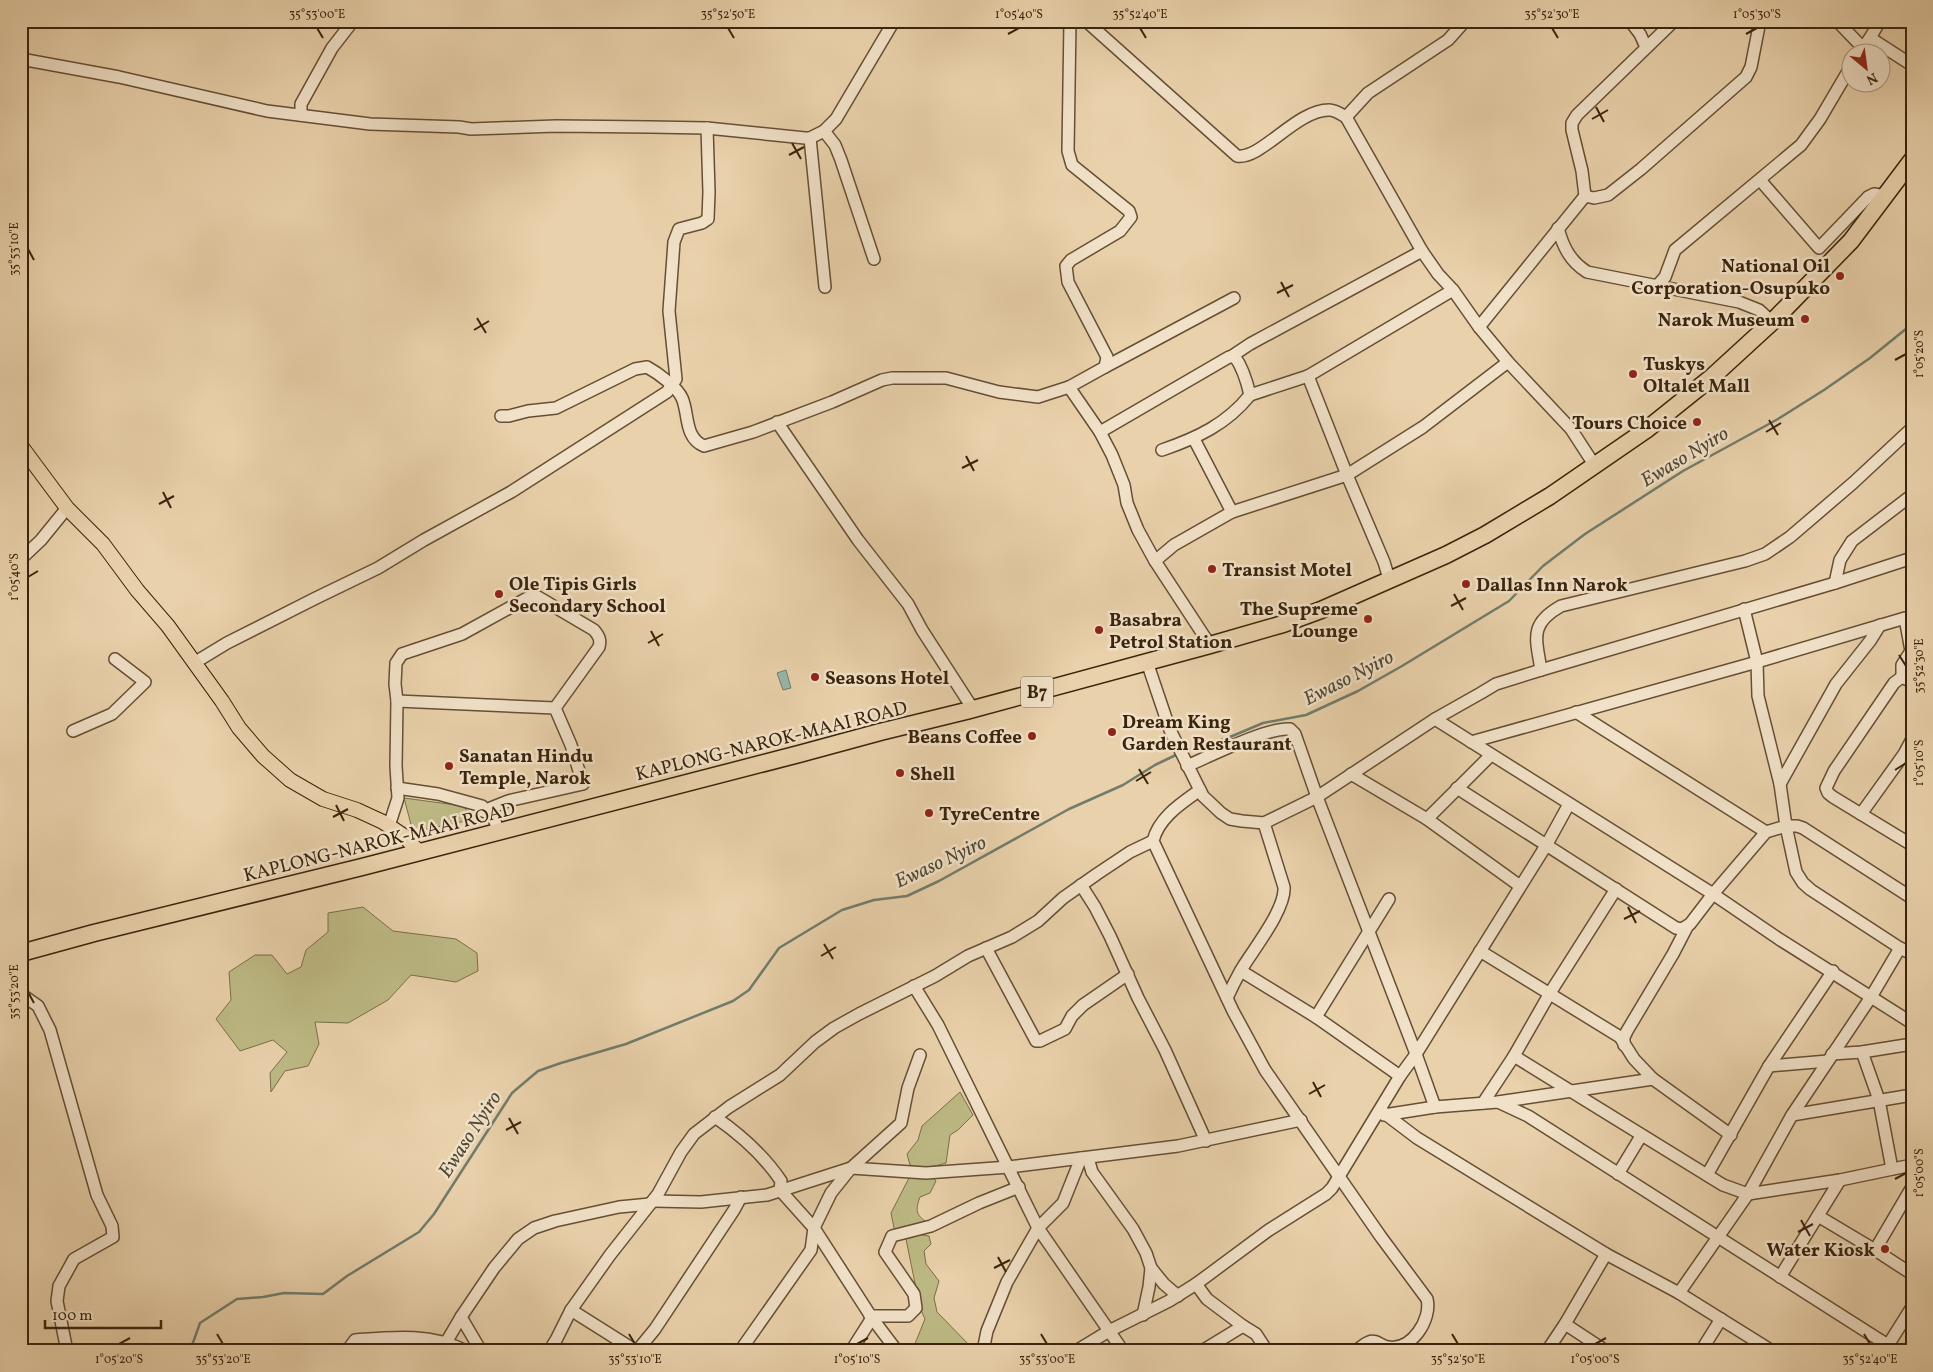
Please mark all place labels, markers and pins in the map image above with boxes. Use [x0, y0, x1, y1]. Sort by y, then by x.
place label: National Oil Corporation-Osupuko [1631, 254, 1830, 302]
marker: National Oil Corporation-Osupuko [1834, 270, 1846, 282]
place label: Narok Museum [1658, 308, 1795, 334]
marker: Narok Museum [1799, 313, 1811, 325]
place label: Tuskys Oltalet Mall [1643, 352, 1750, 400]
marker: Tuskys Oltalet Mall [1627, 368, 1639, 380]
place label: Tours Choice [1572, 411, 1687, 437]
marker: Tours Choice [1691, 416, 1703, 428]
place label: Transist Motel [1222, 558, 1352, 584]
marker: Transist Motel [1206, 563, 1218, 575]
place label: Ole Tipis Girls Secondary School [509, 572, 666, 620]
place label: Dallas Inn Narok [1476, 573, 1628, 599]
marker: Dallas Inn Narok [1460, 578, 1472, 590]
marker: Ole Tipis Girls Secondary School [493, 588, 505, 600]
place label: The Supreme Lounge [1240, 597, 1358, 645]
place label: Basabra Petrol Station [1109, 608, 1232, 656]
marker: The Supreme Lounge [1362, 613, 1374, 625]
marker: Basabra Petrol Station [1093, 624, 1105, 636]
place label: Seasons Hotel [825, 666, 949, 692]
marker: Seasons Hotel [809, 671, 821, 683]
place label: Dream King Garden Restaurant [1122, 710, 1292, 758]
place label: Beans Coffee [907, 725, 1022, 751]
marker: Dream King Garden Restaurant [1106, 726, 1118, 738]
marker: Beans Coffee [1026, 730, 1038, 742]
place label: Sanatan Hindu Temple, Narok [459, 744, 594, 792]
marker: Sanatan Hindu Temple, Narok [443, 760, 455, 772]
place label: Shell [910, 762, 955, 788]
marker: Shell [894, 767, 906, 779]
place label: TyreCentre [939, 802, 1040, 828]
marker: TyreCentre [923, 807, 935, 819]
place label: Water Kiosk [1767, 1238, 1875, 1264]
marker: Water Kiosk [1879, 1243, 1891, 1255]

